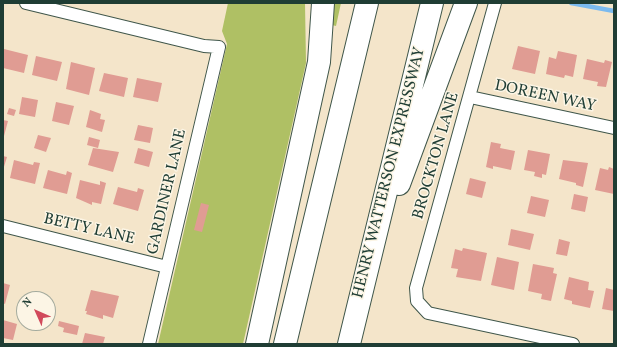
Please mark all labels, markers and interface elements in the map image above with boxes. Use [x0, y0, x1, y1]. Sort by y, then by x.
street label: HENRY WATTERSON EXPRESSWAY [349, 46, 431, 300]
street label: DOREEN WAY [493, 77, 597, 117]
street label: BROCKTON LANE [410, 90, 464, 222]
street label: GARDINER LANE [144, 127, 192, 257]
street label: BETTY LANE [42, 210, 136, 250]
north arrow [16, 291, 56, 331]
text: N [20, 295, 36, 311]

